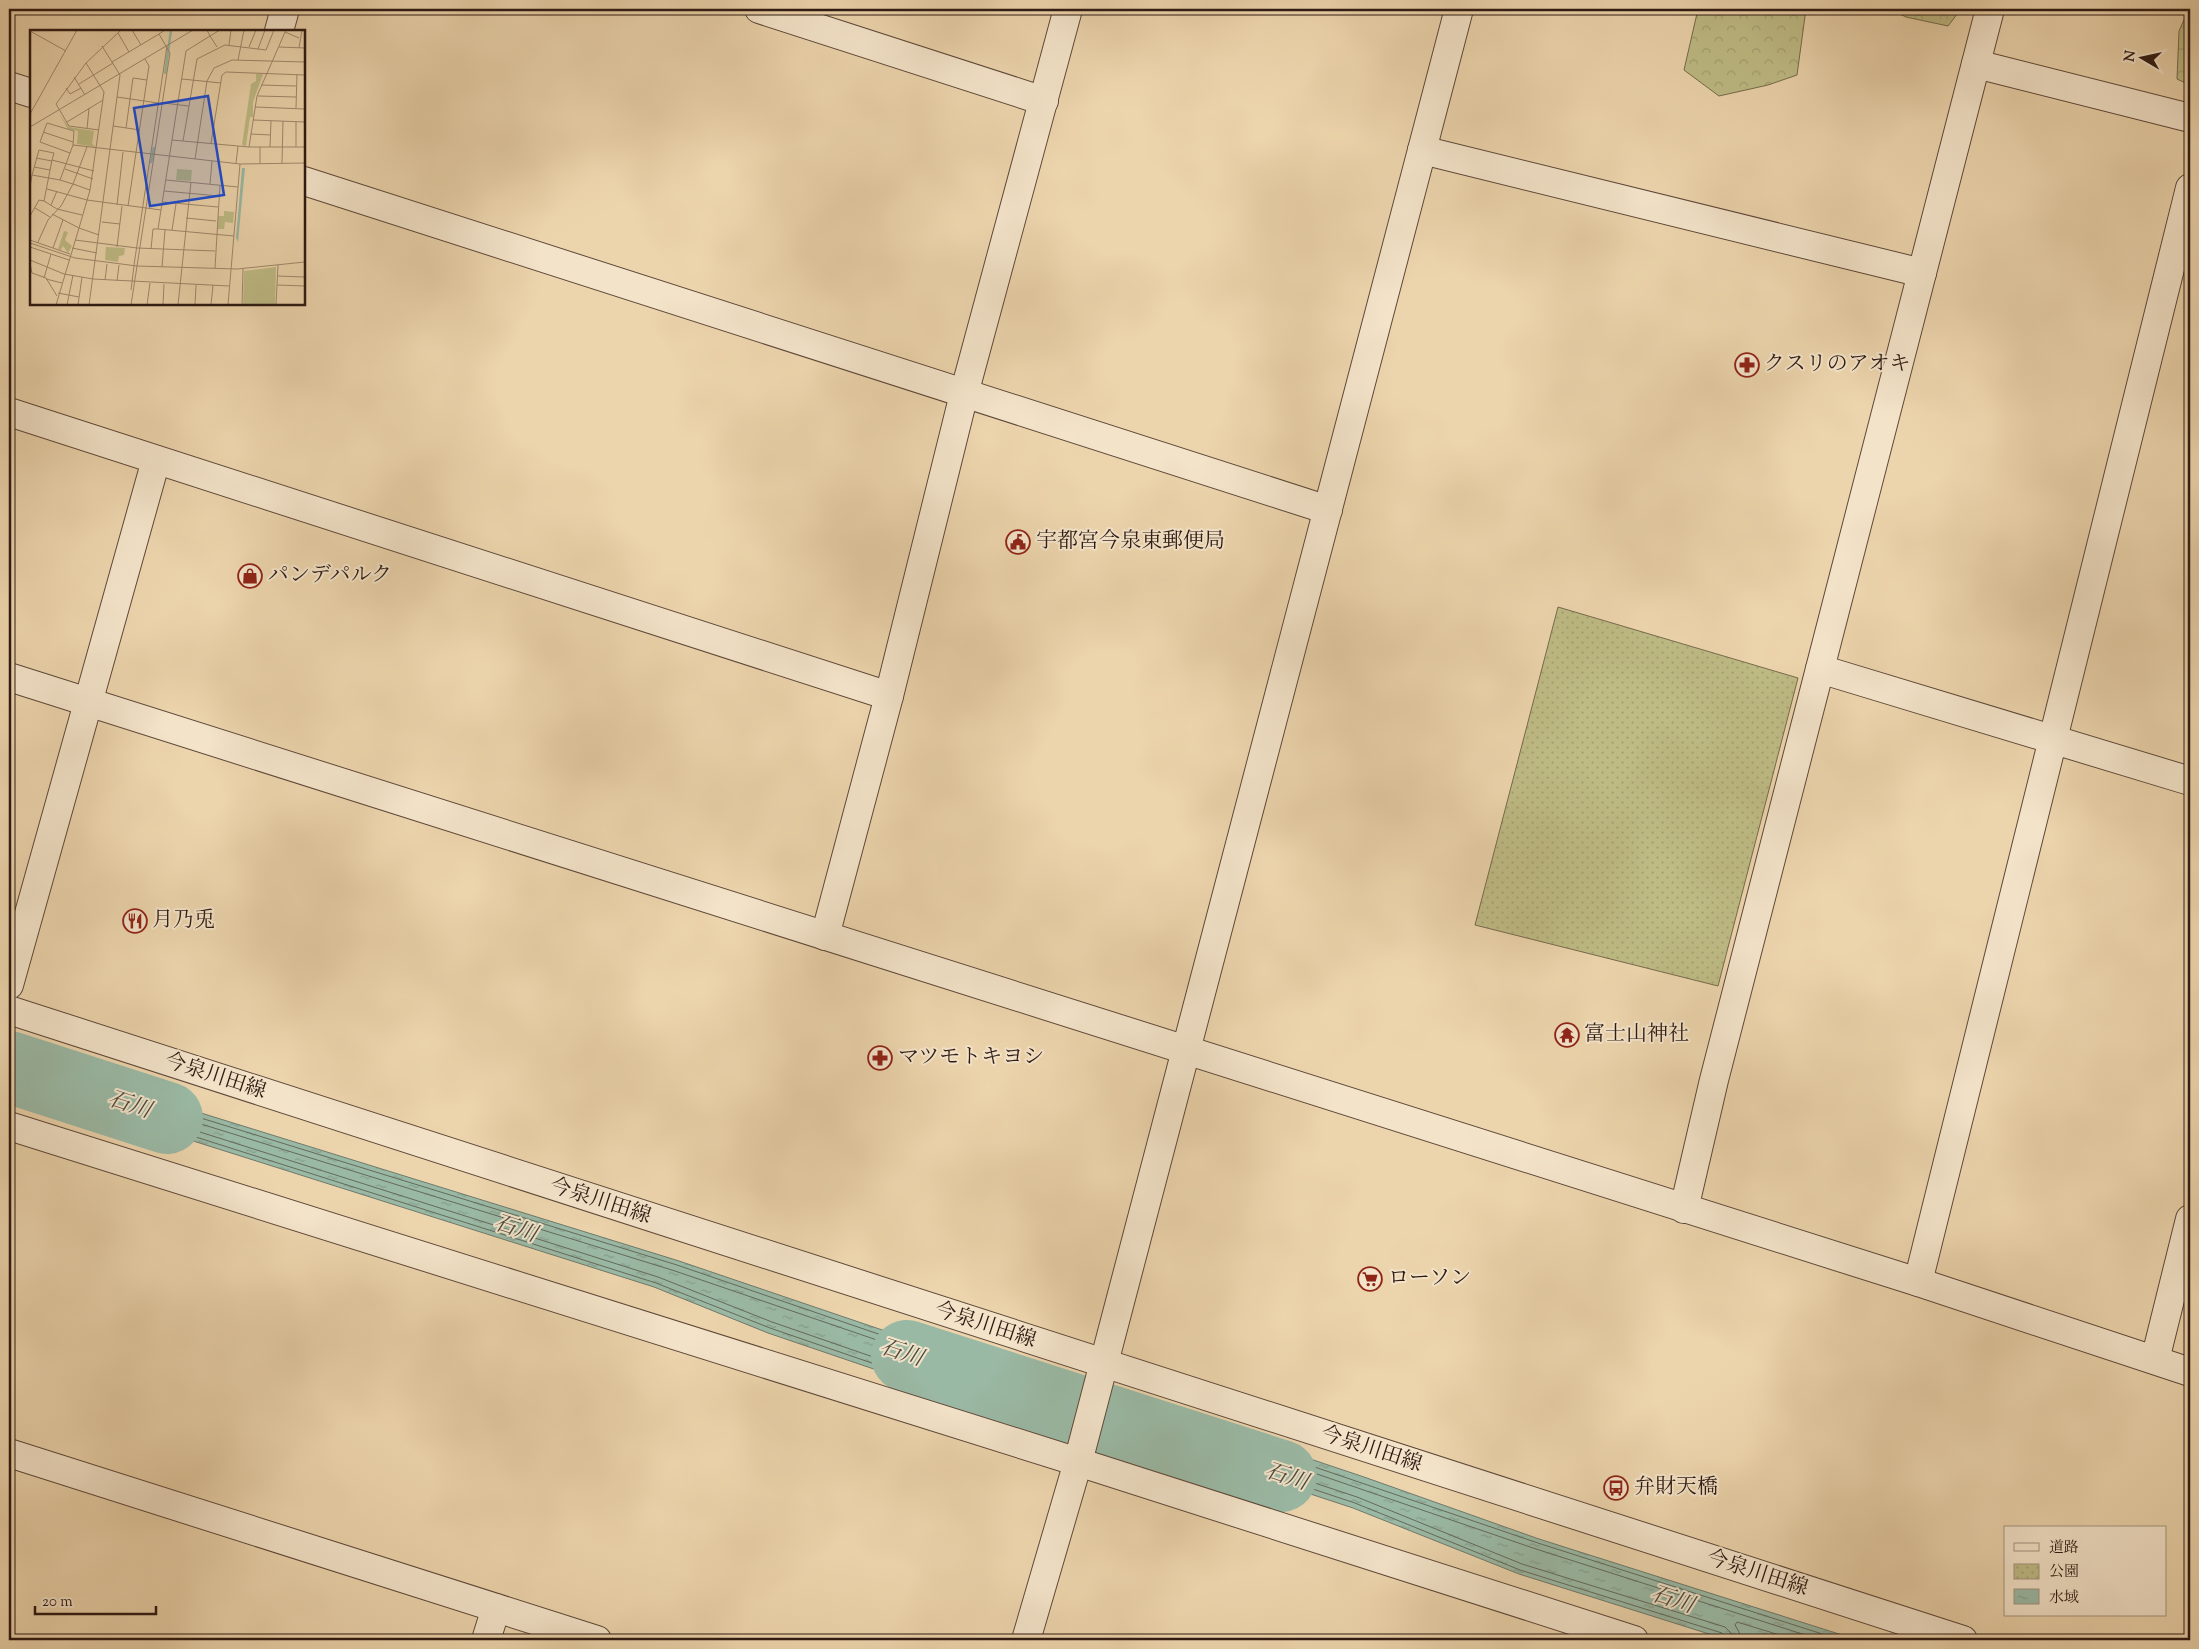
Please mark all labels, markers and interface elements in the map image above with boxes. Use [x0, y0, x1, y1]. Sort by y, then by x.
inset map [30, 30, 305, 305]
north arrow [2116, 32, 2166, 82]
text: N [2120, 49, 2142, 63]
place label: クスリのアオキ [1764, 350, 1911, 380]
pharmacy icon: クスリのアオキ [1734, 352, 1760, 378]
place label: 宇都宮今泉東郵便局 [1036, 527, 1225, 557]
public building icon: 宇都宮今泉東郵便局 [1005, 529, 1031, 555]
place label: パンデパルク [268, 561, 392, 591]
shop icon: パンデパルク [237, 563, 263, 589]
place label: 月乃兎 [152, 906, 215, 936]
restaurant icon: 月乃兎 [122, 908, 148, 934]
place label: 富士山神社 [1584, 1020, 1689, 1050]
temple icon: 富士山神社 [1554, 1022, 1580, 1048]
place label: マツモトキヨシ [898, 1043, 1044, 1073]
pharmacy icon: マツモトキヨシ [867, 1045, 893, 1071]
street label: 今泉川田線 [160, 1047, 270, 1107]
water label: 石川 [103, 1084, 157, 1129]
street label: 今泉川田線 [545, 1172, 655, 1232]
water label: 石川 [489, 1208, 543, 1253]
place label: ローソン [1388, 1264, 1471, 1294]
supermarket icon: ローソン [1357, 1266, 1383, 1292]
street label: 今泉川田線 [930, 1296, 1040, 1356]
water label: 石川 [875, 1332, 929, 1377]
street label: 今泉川田線 [1316, 1420, 1426, 1480]
water label: 石川 [1260, 1456, 1314, 1501]
place label: 弁財天橋 [1634, 1473, 1718, 1503]
bus stop icon: 弁財天橋 [1603, 1475, 1629, 1501]
legend [2004, 1526, 2166, 1616]
text: 道路 [2049, 1538, 2079, 1559]
street label: 今泉川田線 [1702, 1544, 1812, 1604]
text: 公園 [2049, 1562, 2079, 1583]
water label: 石川 [1646, 1579, 1700, 1624]
scale bar [35, 1584, 156, 1616]
text: 水域 [2049, 1588, 2079, 1609]
text: 20 m [42, 1592, 73, 1613]

